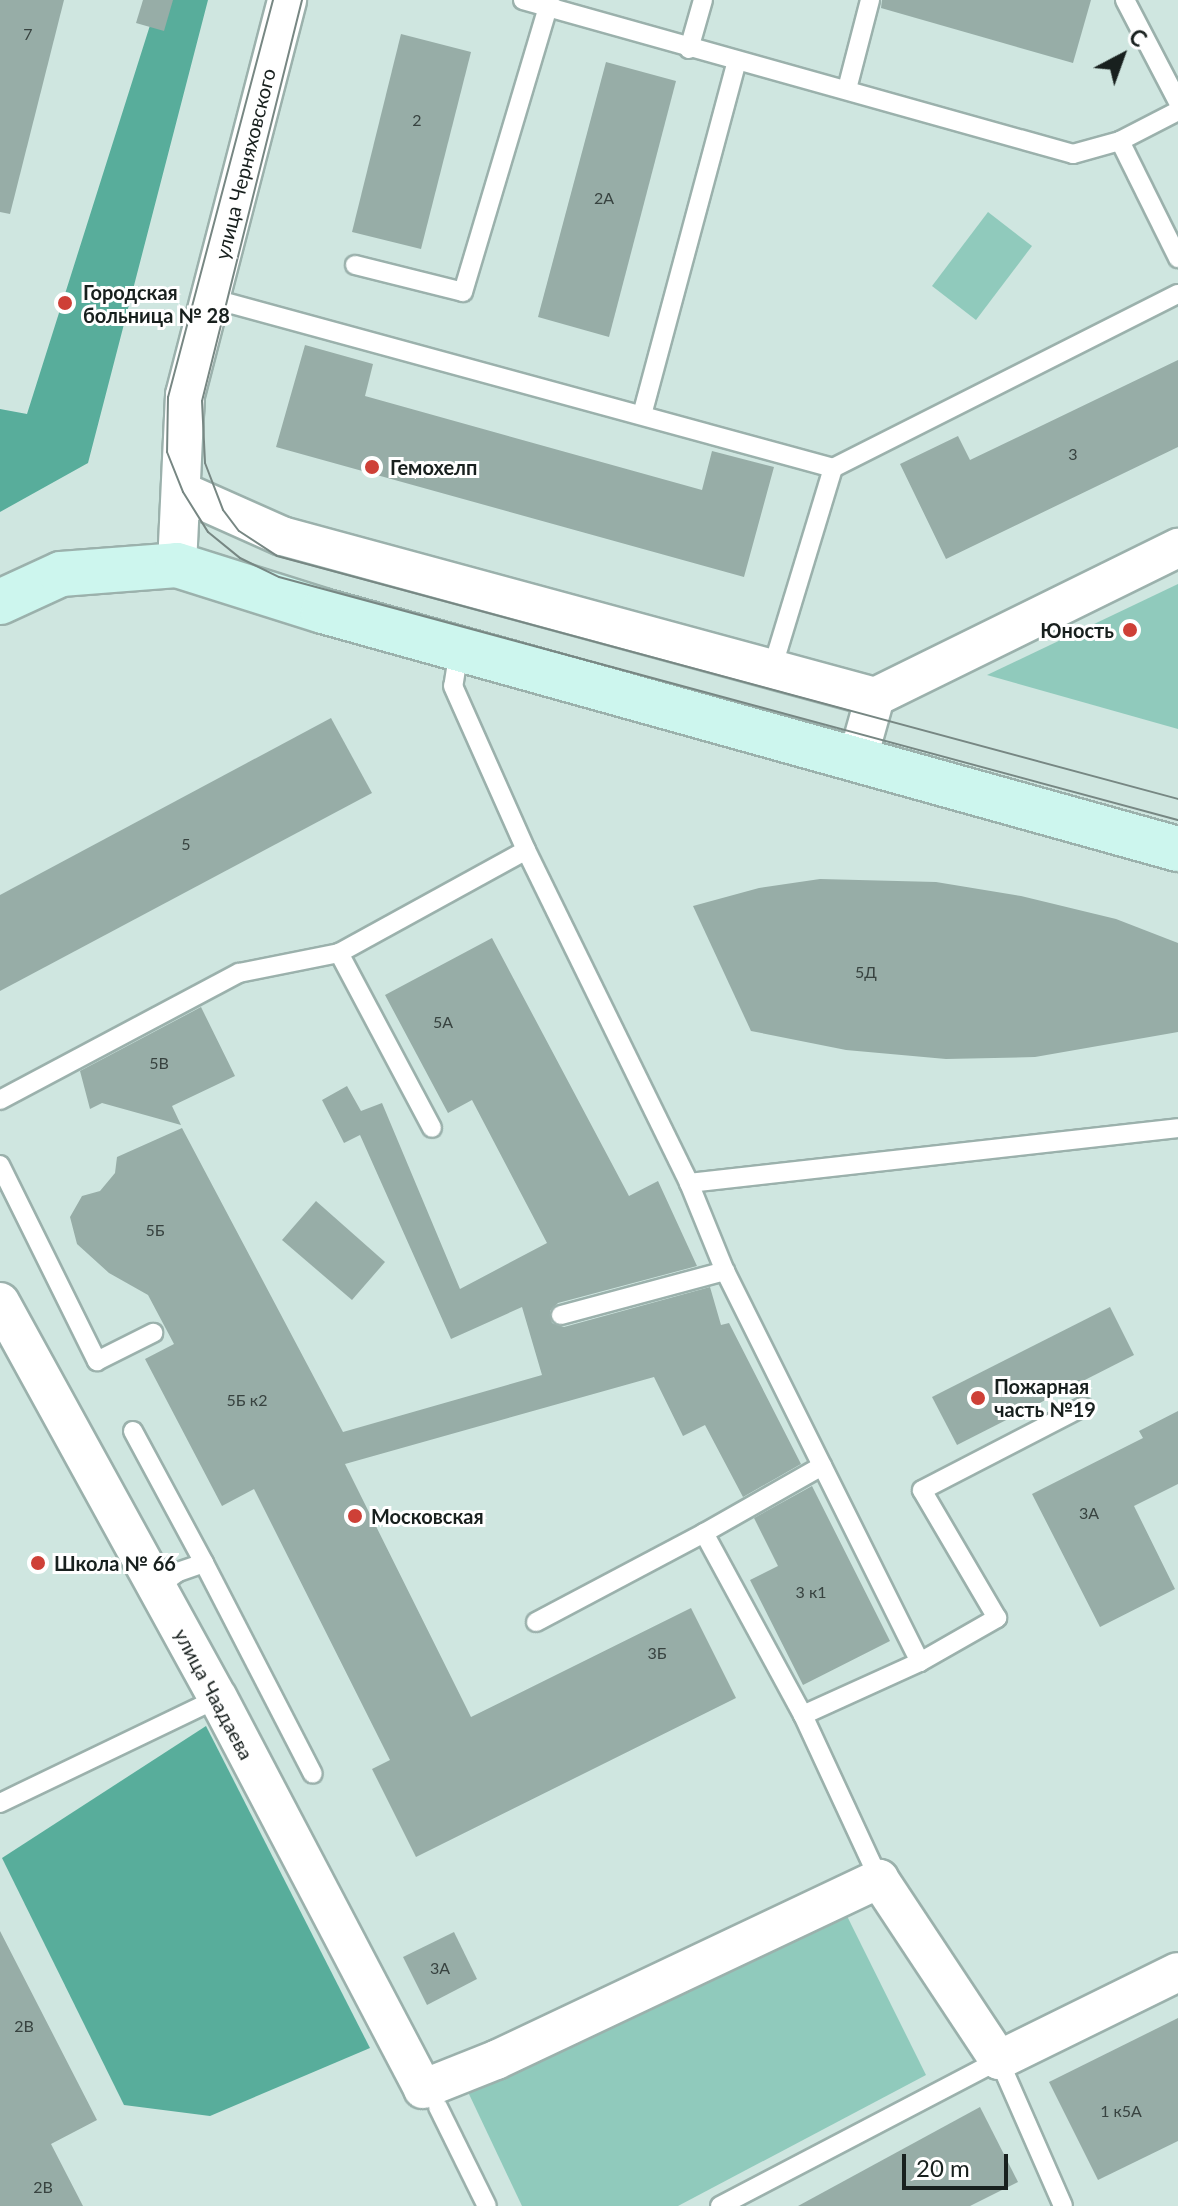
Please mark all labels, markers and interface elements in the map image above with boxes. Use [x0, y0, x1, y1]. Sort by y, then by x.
north arrow [1082, 16, 1162, 96]
text: С [1124, 23, 1152, 52]
house number: 7 [23, 24, 33, 44]
street label: улица Черняховского [210, 66, 280, 262]
house number: 2 [412, 110, 422, 130]
house number: 2А [594, 188, 614, 208]
place label: Городская больница № 28 [83, 280, 230, 327]
marker: Городская больница № 28 [54, 292, 76, 314]
house number: 3 [1068, 444, 1078, 464]
place label: Гемохелп [390, 455, 477, 479]
marker: Гемохелп [361, 456, 383, 478]
place label: Юность [1040, 618, 1114, 642]
marker: Юность [1121, 621, 1139, 639]
house number: 5 [181, 834, 191, 854]
house number: 5Д [855, 962, 877, 982]
house number: 5А [433, 1012, 453, 1032]
house number: 5В [149, 1053, 169, 1073]
house number: 5Б [145, 1220, 165, 1240]
place label: Пожарная часть №19 [994, 1374, 1096, 1421]
marker: Пожарная часть №19 [969, 1389, 987, 1407]
house number: 5Б к2 [227, 1390, 267, 1410]
house number: 3А [1079, 1503, 1099, 1523]
place label: Московская [371, 1504, 484, 1528]
marker: Московская [346, 1507, 364, 1525]
place label: Школа № 66 [54, 1551, 176, 1575]
marker: Школа № 66 [29, 1554, 47, 1572]
house number: 3 к1 [796, 1582, 826, 1602]
street label: улица Чаадаева [169, 1624, 259, 1764]
house number: 3Б [647, 1643, 667, 1663]
house number: 3А [430, 1958, 450, 1978]
house number: 2В [14, 2016, 34, 2036]
house number: 1 к5А [1100, 2101, 1142, 2121]
scale bar [906, 2138, 1012, 2188]
text: 20 m [916, 2153, 970, 2182]
house number: 2В [33, 2177, 53, 2197]

